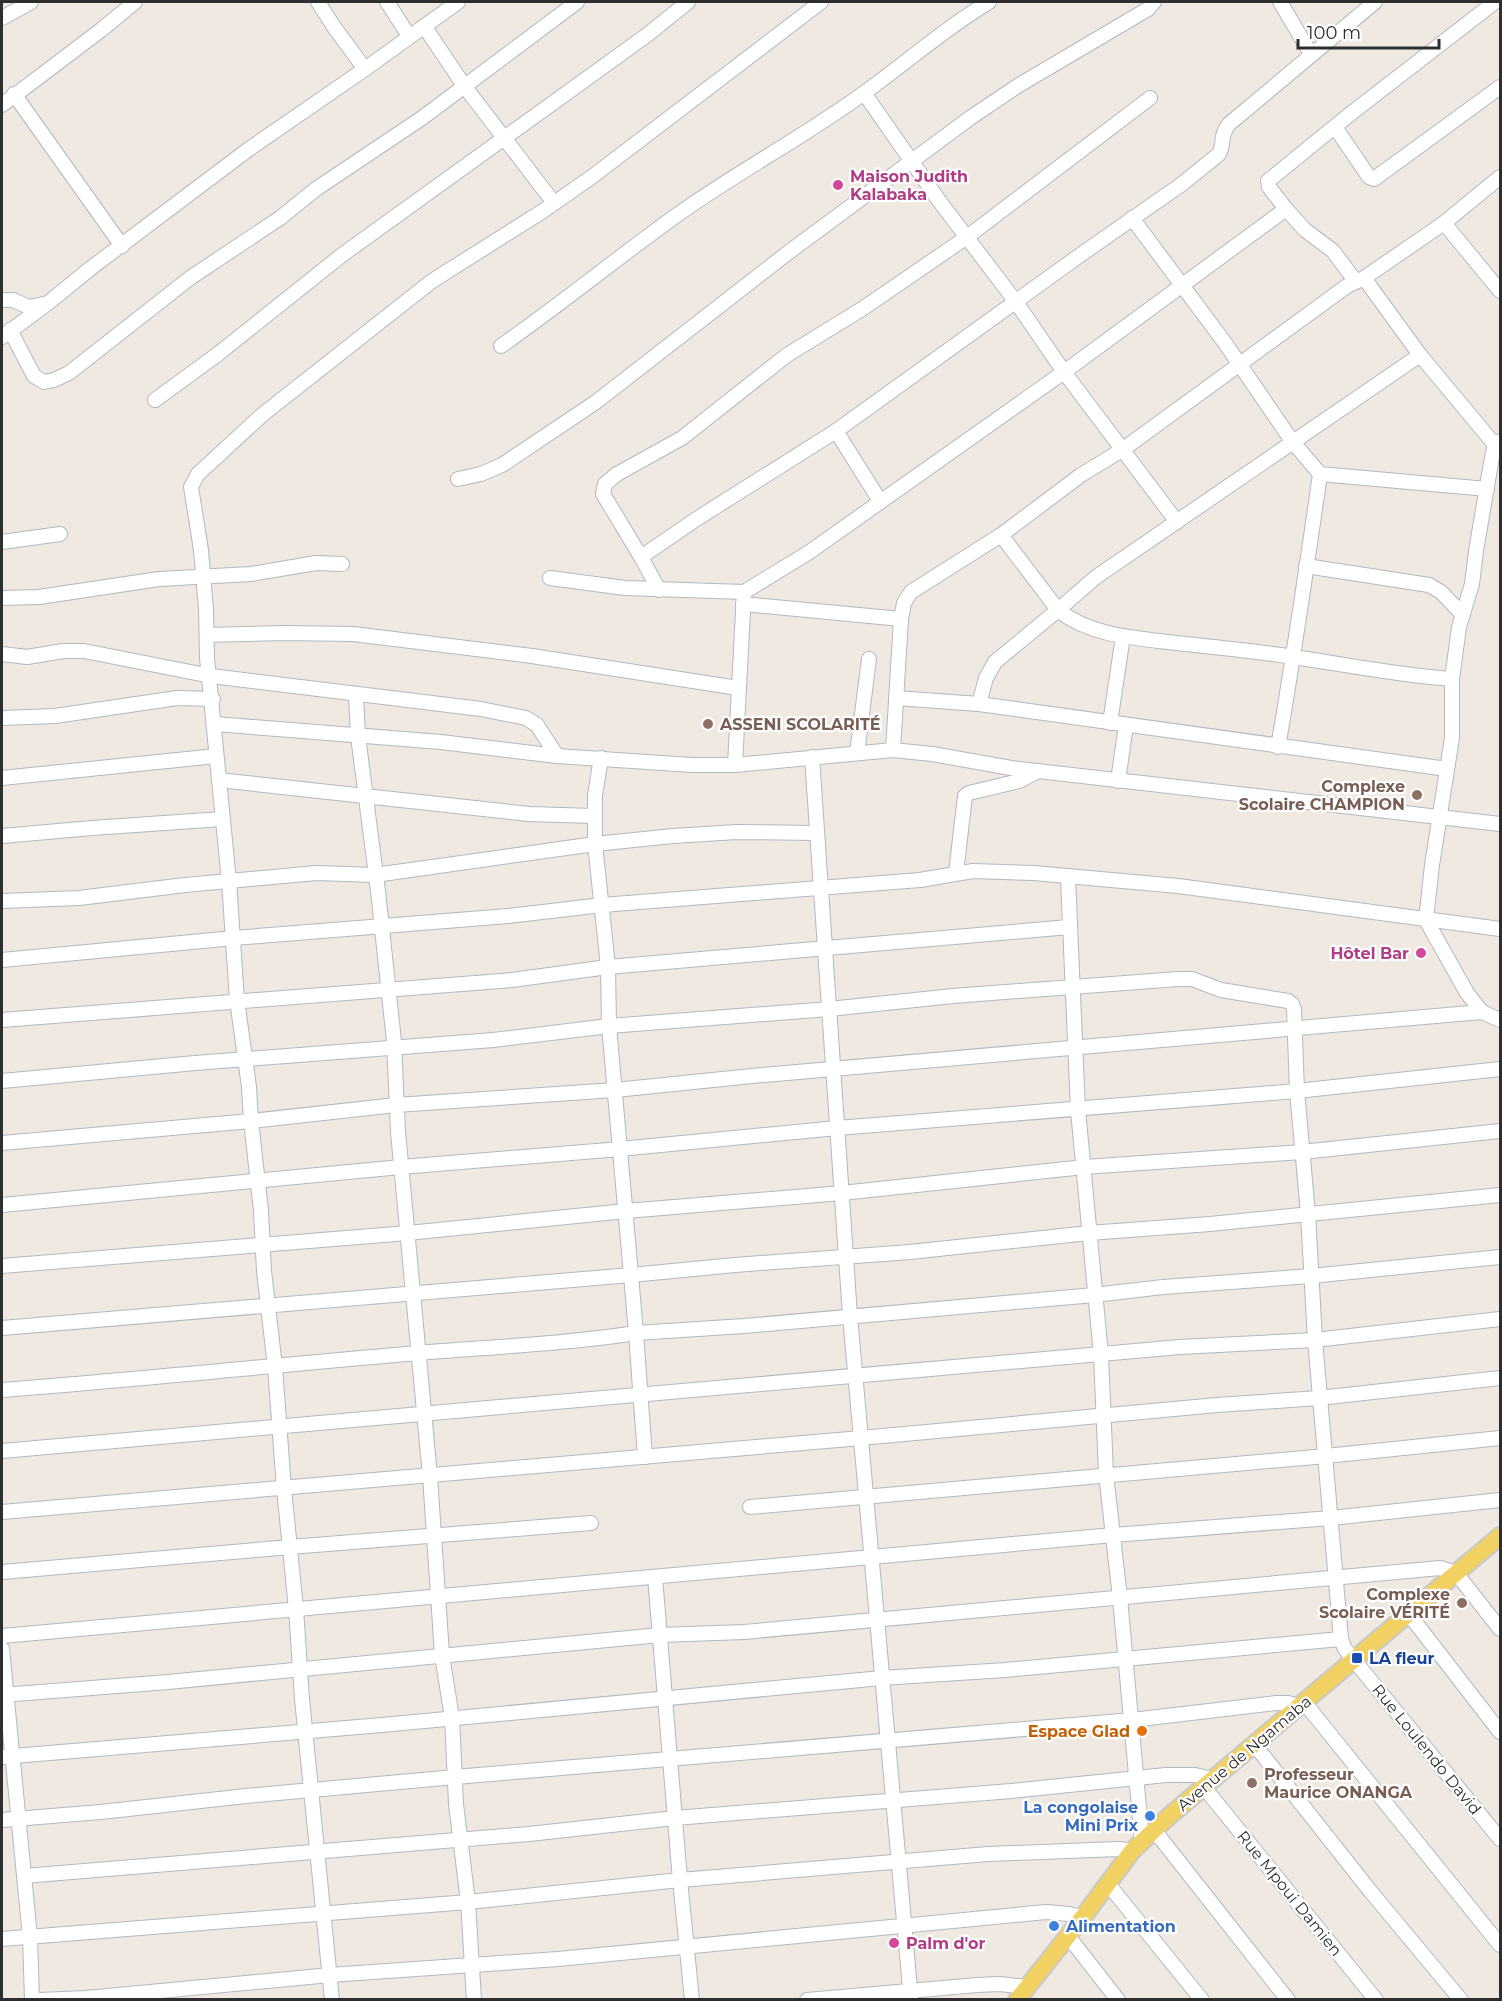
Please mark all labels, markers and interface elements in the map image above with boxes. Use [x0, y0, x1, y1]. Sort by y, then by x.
scale bar [1298, 12, 1439, 50]
text: 100 m [1307, 22, 1361, 44]
place label: Maison Judith Kalabaka [850, 167, 968, 204]
marker: Maison Judith Kalabaka [831, 178, 845, 192]
place label: ASSENI SCOLARITÉ [719, 715, 881, 734]
marker: ASSENI SCOLARITÉ [701, 717, 715, 731]
place label: Complexe Scolaire CHAMPION [1239, 777, 1405, 814]
marker: Complexe Scolaire CHAMPION [1410, 788, 1424, 802]
place label: Hôtel Bar [1330, 944, 1409, 963]
marker: Hôtel Bar [1414, 946, 1428, 960]
place label: Complexe Scolaire VÉRITÉ [1319, 1585, 1450, 1622]
marker: Complexe Scolaire VÉRITÉ [1455, 1596, 1469, 1610]
place label: LA fleur [1369, 1649, 1435, 1668]
marker: LA fleur [1350, 1651, 1364, 1665]
street label: Rue Loulendo David [1368, 1680, 1485, 1818]
street label: Avenue de Ngamaba [1173, 1692, 1315, 1815]
place label: Espace Glad [1028, 1722, 1130, 1741]
marker: Espace Glad [1135, 1724, 1149, 1738]
place label: Professeur Maurice ONANGA [1264, 1765, 1413, 1802]
marker: Professeur Maurice ONANGA [1245, 1776, 1259, 1790]
place label: La congolaise Mini Prix [1023, 1798, 1138, 1835]
marker: La congolaise Mini Prix [1143, 1809, 1157, 1823]
street label: Rue Mpoui Damien [1233, 1827, 1346, 1960]
place label: Alimentation [1065, 1917, 1176, 1936]
marker: Alimentation [1047, 1919, 1061, 1933]
place label: Palm d'or [906, 1934, 985, 1953]
marker: Palm d'or [887, 1936, 901, 1950]

